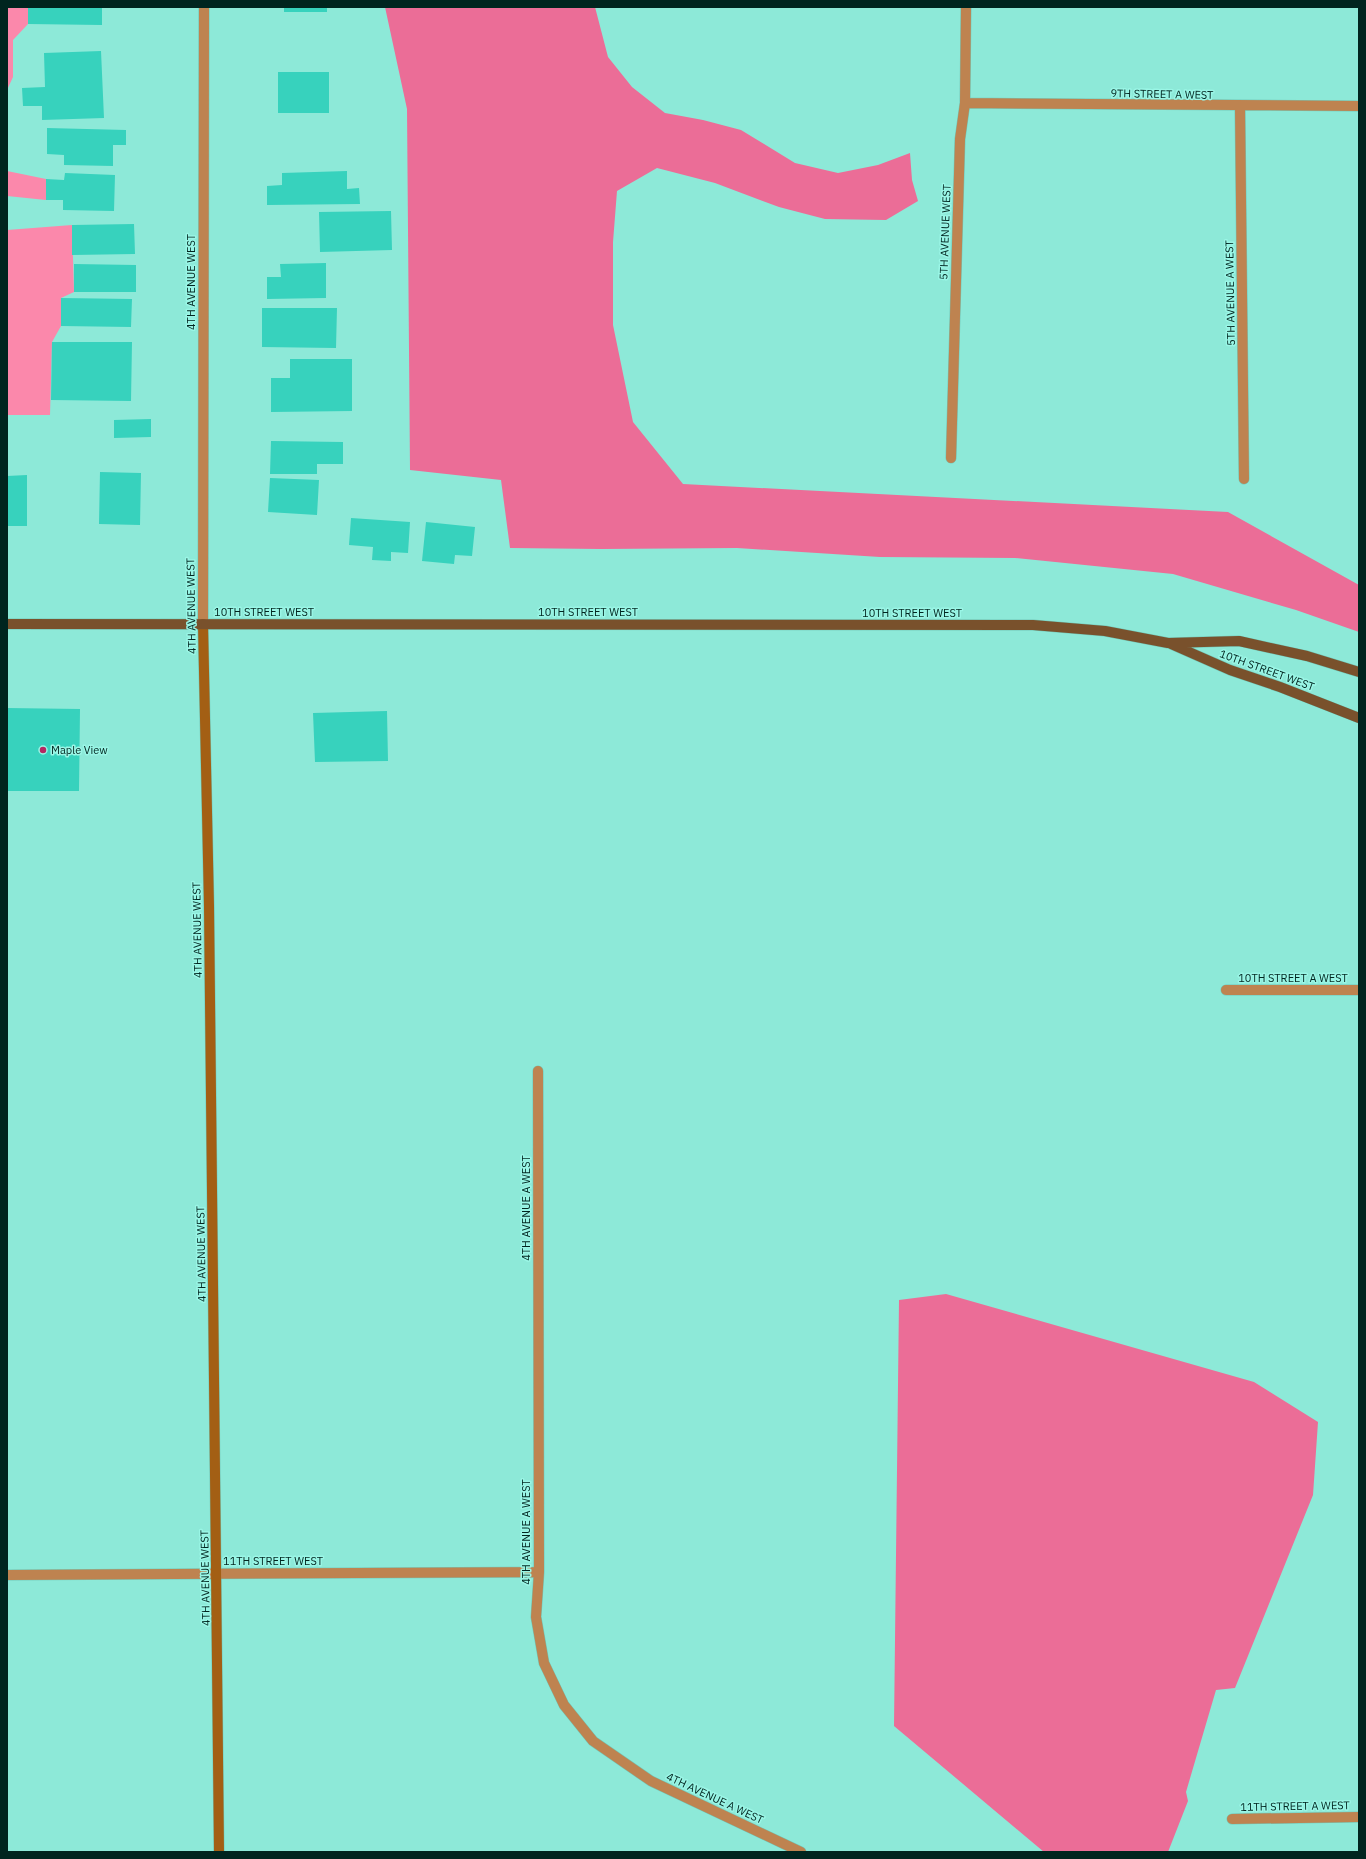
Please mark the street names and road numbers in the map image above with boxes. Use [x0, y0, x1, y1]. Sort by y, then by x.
street label: 9TH STREET A WEST [1110, 86, 1214, 102]
street label: 5TH AVENUE WEST [936, 183, 954, 280]
street label: 4TH AVENUE WEST [184, 233, 198, 330]
street label: 5TH AVENUE A WEST [1222, 239, 1238, 346]
street label: 4TH AVENUE WEST [183, 557, 199, 654]
street label: 10TH STREET WEST [214, 605, 315, 619]
street label: 10TH STREET WEST [538, 605, 639, 619]
street label: 10TH STREET WEST [862, 606, 963, 620]
street label: 10TH STREET WEST [1218, 646, 1317, 694]
street label: 4TH AVENUE WEST [189, 881, 205, 978]
street label: 10TH STREET A WEST [1238, 971, 1348, 985]
street label: 4TH AVENUE A WEST [519, 1154, 533, 1261]
street label: 4TH AVENUE WEST [193, 1205, 209, 1302]
street label: 4TH AVENUE A WEST [519, 1478, 533, 1585]
street label: 4TH AVENUE WEST [197, 1529, 213, 1626]
street label: 11TH STREET WEST [223, 1554, 324, 1568]
street label: 4TH AVENUE A WEST [664, 1769, 766, 1827]
street label: 11TH STREET A WEST [1240, 1798, 1351, 1814]

